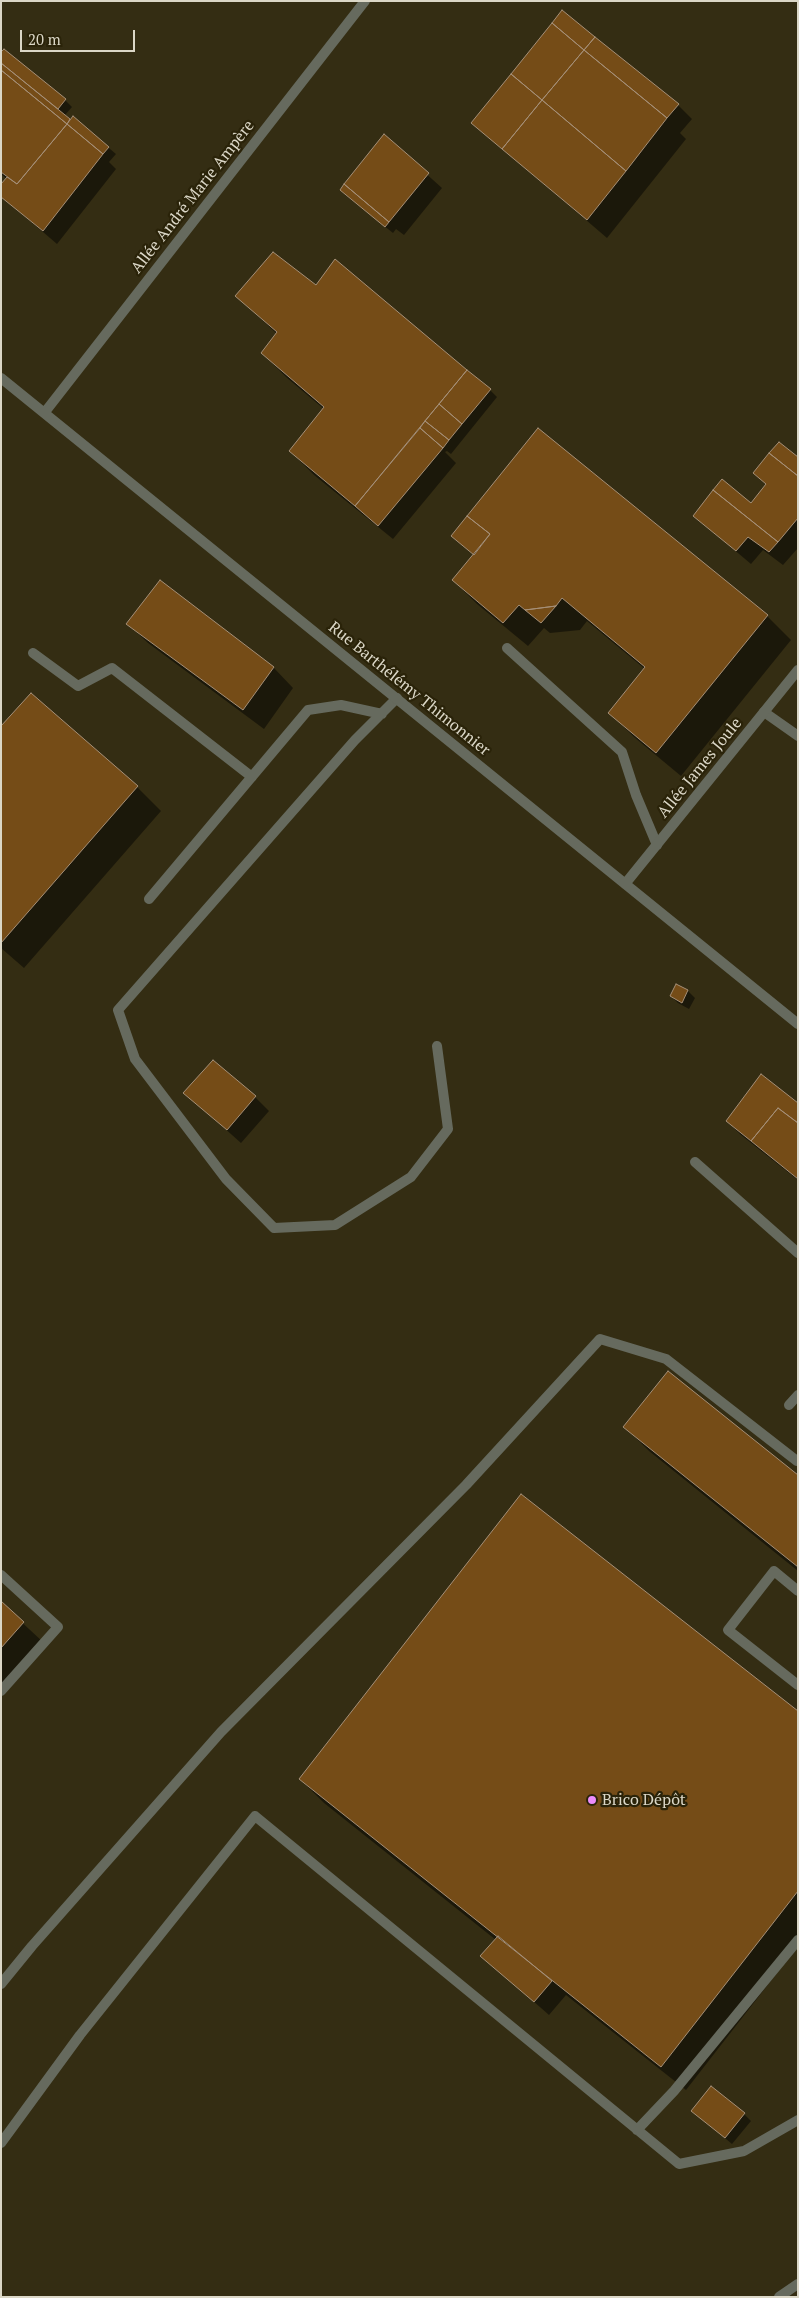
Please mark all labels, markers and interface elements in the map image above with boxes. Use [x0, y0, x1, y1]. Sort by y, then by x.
scale bar [22, 20, 138, 52]
text: 20 m [28, 29, 61, 49]
street label: Allée André Marie Ampère [127, 117, 259, 277]
street label: Rue Barthélémy Thimonnier [324, 618, 494, 760]
street label: Allée James Joule [654, 714, 746, 822]
place label: Brico Dépôt [602, 1790, 686, 1810]
marker: Brico Dépôt [586, 1794, 598, 1806]

